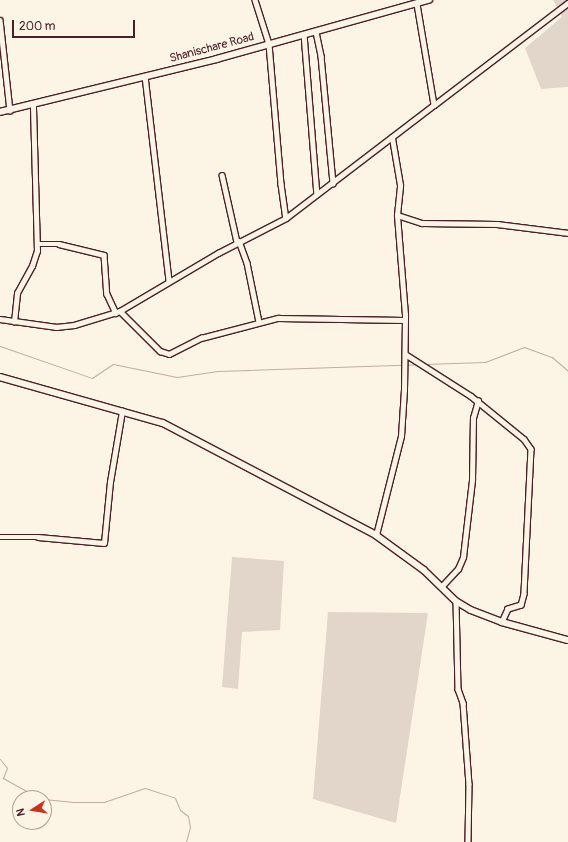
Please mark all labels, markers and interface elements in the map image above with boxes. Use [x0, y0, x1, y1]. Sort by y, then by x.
scale bar [14, 12, 137, 38]
text: 200 m [19, 19, 55, 34]
street label: Shanischare Road [168, 30, 256, 66]
north arrow [12, 790, 52, 830]
text: N [14, 807, 28, 817]

